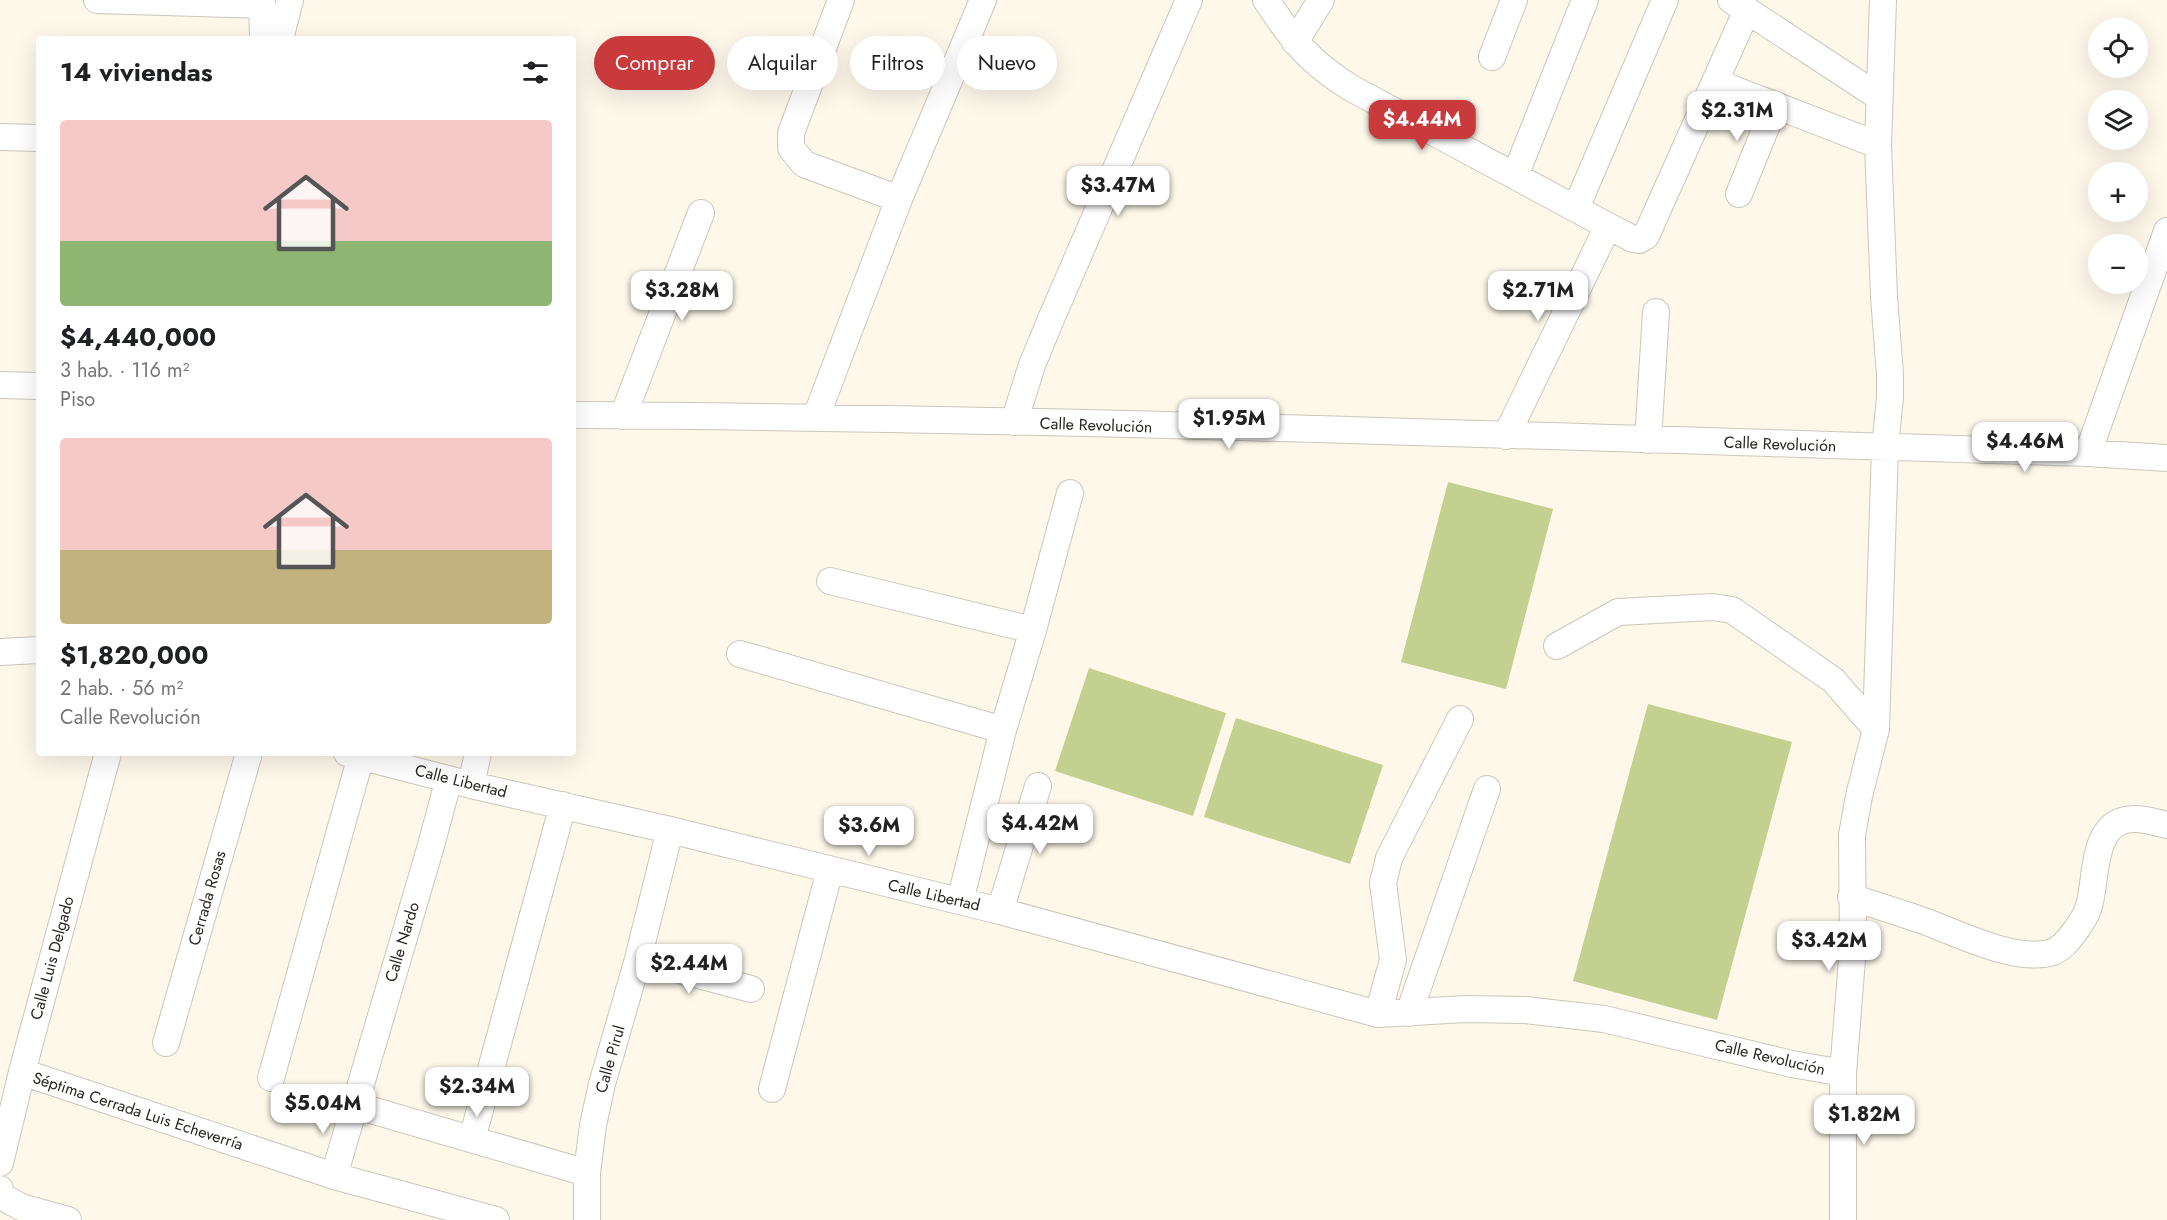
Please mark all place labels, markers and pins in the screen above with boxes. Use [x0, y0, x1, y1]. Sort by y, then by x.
pin: $2.31M [1688, 91, 1786, 142]
pin: $4.44M [1373, 100, 1471, 151]
pin: $3.47M [1069, 166, 1167, 217]
pin: $3.28M [633, 271, 731, 322]
pin: $2.71M [1489, 271, 1587, 322]
pin: $1.95M [1180, 399, 1278, 450]
pin: $4.46M [1976, 422, 2074, 473]
pin: $4.42M [991, 804, 1089, 855]
pin: $3.6M [827, 806, 911, 857]
pin: $3.42M [1780, 921, 1878, 972]
pin: $2.44M [640, 944, 738, 995]
pin: $2.34M [428, 1067, 526, 1118]
pin: $5.04M [274, 1084, 372, 1135]
pin: $1.82M [1815, 1095, 1913, 1146]

